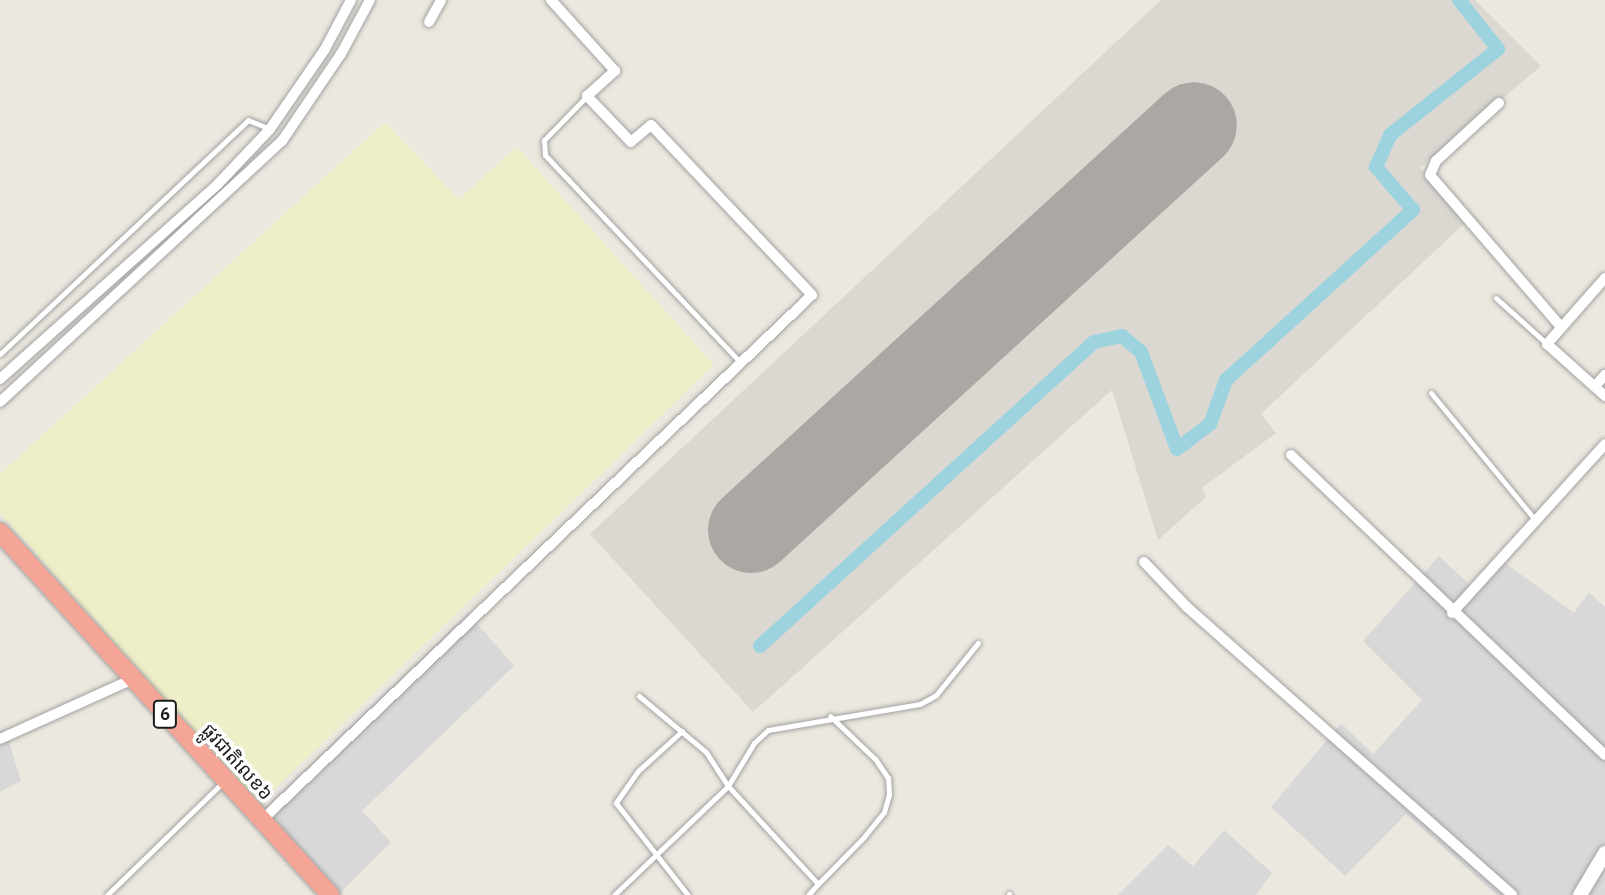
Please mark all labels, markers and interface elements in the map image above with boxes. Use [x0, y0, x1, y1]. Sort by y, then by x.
road number: 6 [153, 700, 177, 728]
street label: ផ្លូវជាតិលេខ៦ [197, 719, 277, 805]

